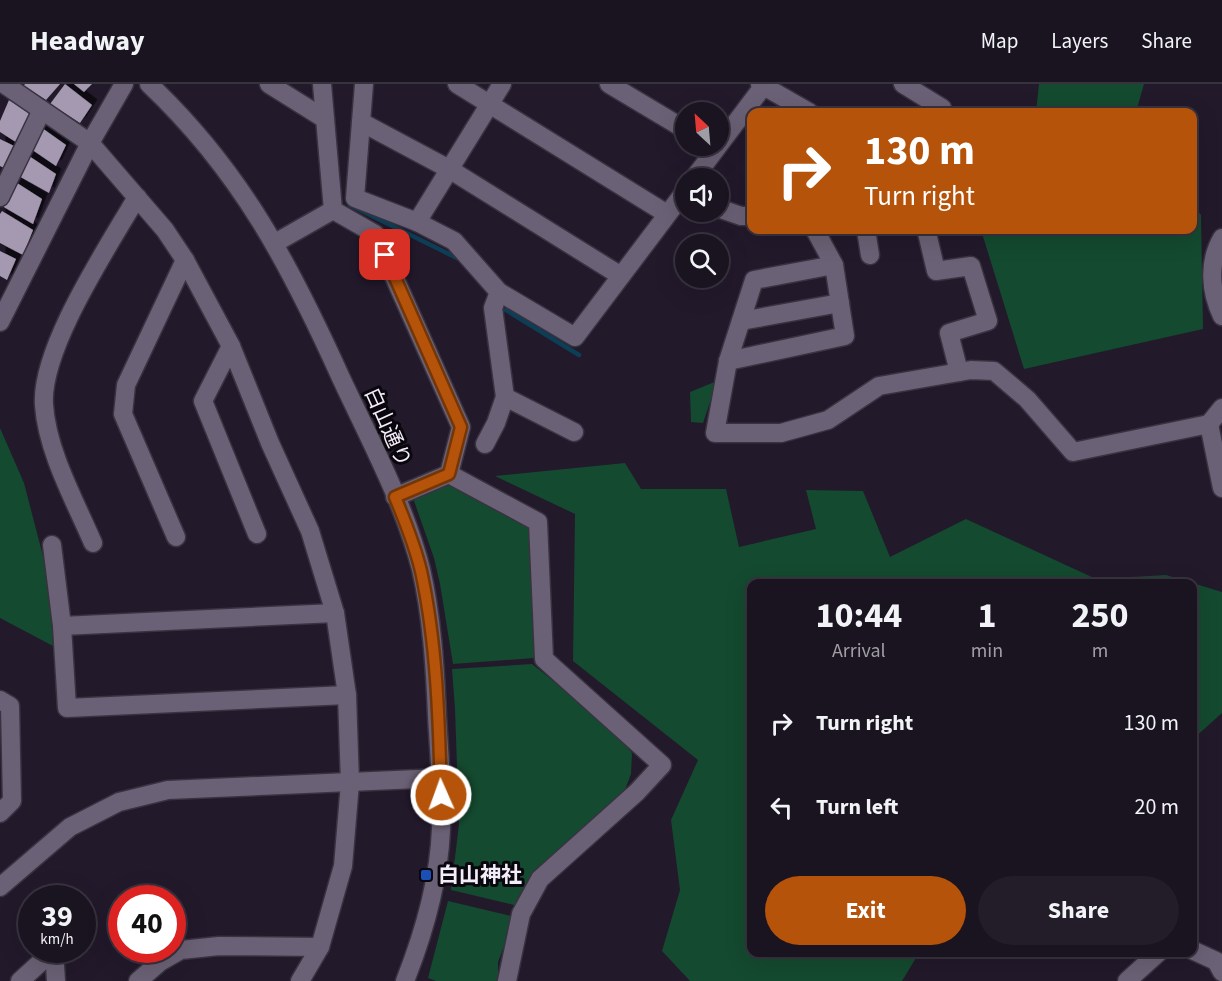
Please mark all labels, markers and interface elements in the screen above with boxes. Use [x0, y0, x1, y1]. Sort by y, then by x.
text: Headway [30, 21, 145, 61]
text: Map [981, 26, 1018, 56]
text: Layers [1051, 26, 1108, 56]
text: Share [1141, 26, 1192, 56]
north arrow [675, 102, 729, 156]
map controls [675, 102, 729, 288]
text: 130 m [864, 121, 975, 181]
icon: right [765, 132, 843, 210]
button: sound [675, 168, 729, 222]
text: Turn right [864, 177, 975, 216]
pin [359, 229, 410, 280]
button: search [675, 234, 729, 288]
icon: arrive [368, 238, 401, 271]
street label: 白山通り [357, 383, 419, 471]
text: 10:44 [815, 590, 902, 641]
text: 1 [977, 590, 996, 641]
text: 250 [1072, 590, 1129, 641]
text: Arrival [832, 637, 886, 665]
text: min [971, 637, 1003, 665]
text: m [1092, 637, 1108, 665]
icon: right [765, 707, 798, 740]
text: Turn right [816, 707, 913, 739]
text: 130 m [1124, 707, 1179, 739]
position arrow [409, 763, 473, 827]
icon: left [765, 791, 798, 824]
text: Turn left [816, 791, 898, 823]
text: 20 m [1134, 791, 1179, 823]
place label: 白山神社 [438, 860, 522, 890]
marker: 白山神社 [419, 868, 433, 882]
button: Exit [765, 876, 966, 945]
button: Share [978, 876, 1179, 945]
speed limit sign: 40 [108, 885, 186, 963]
text: 39 [41, 895, 73, 938]
text: km/h [40, 929, 74, 950]

